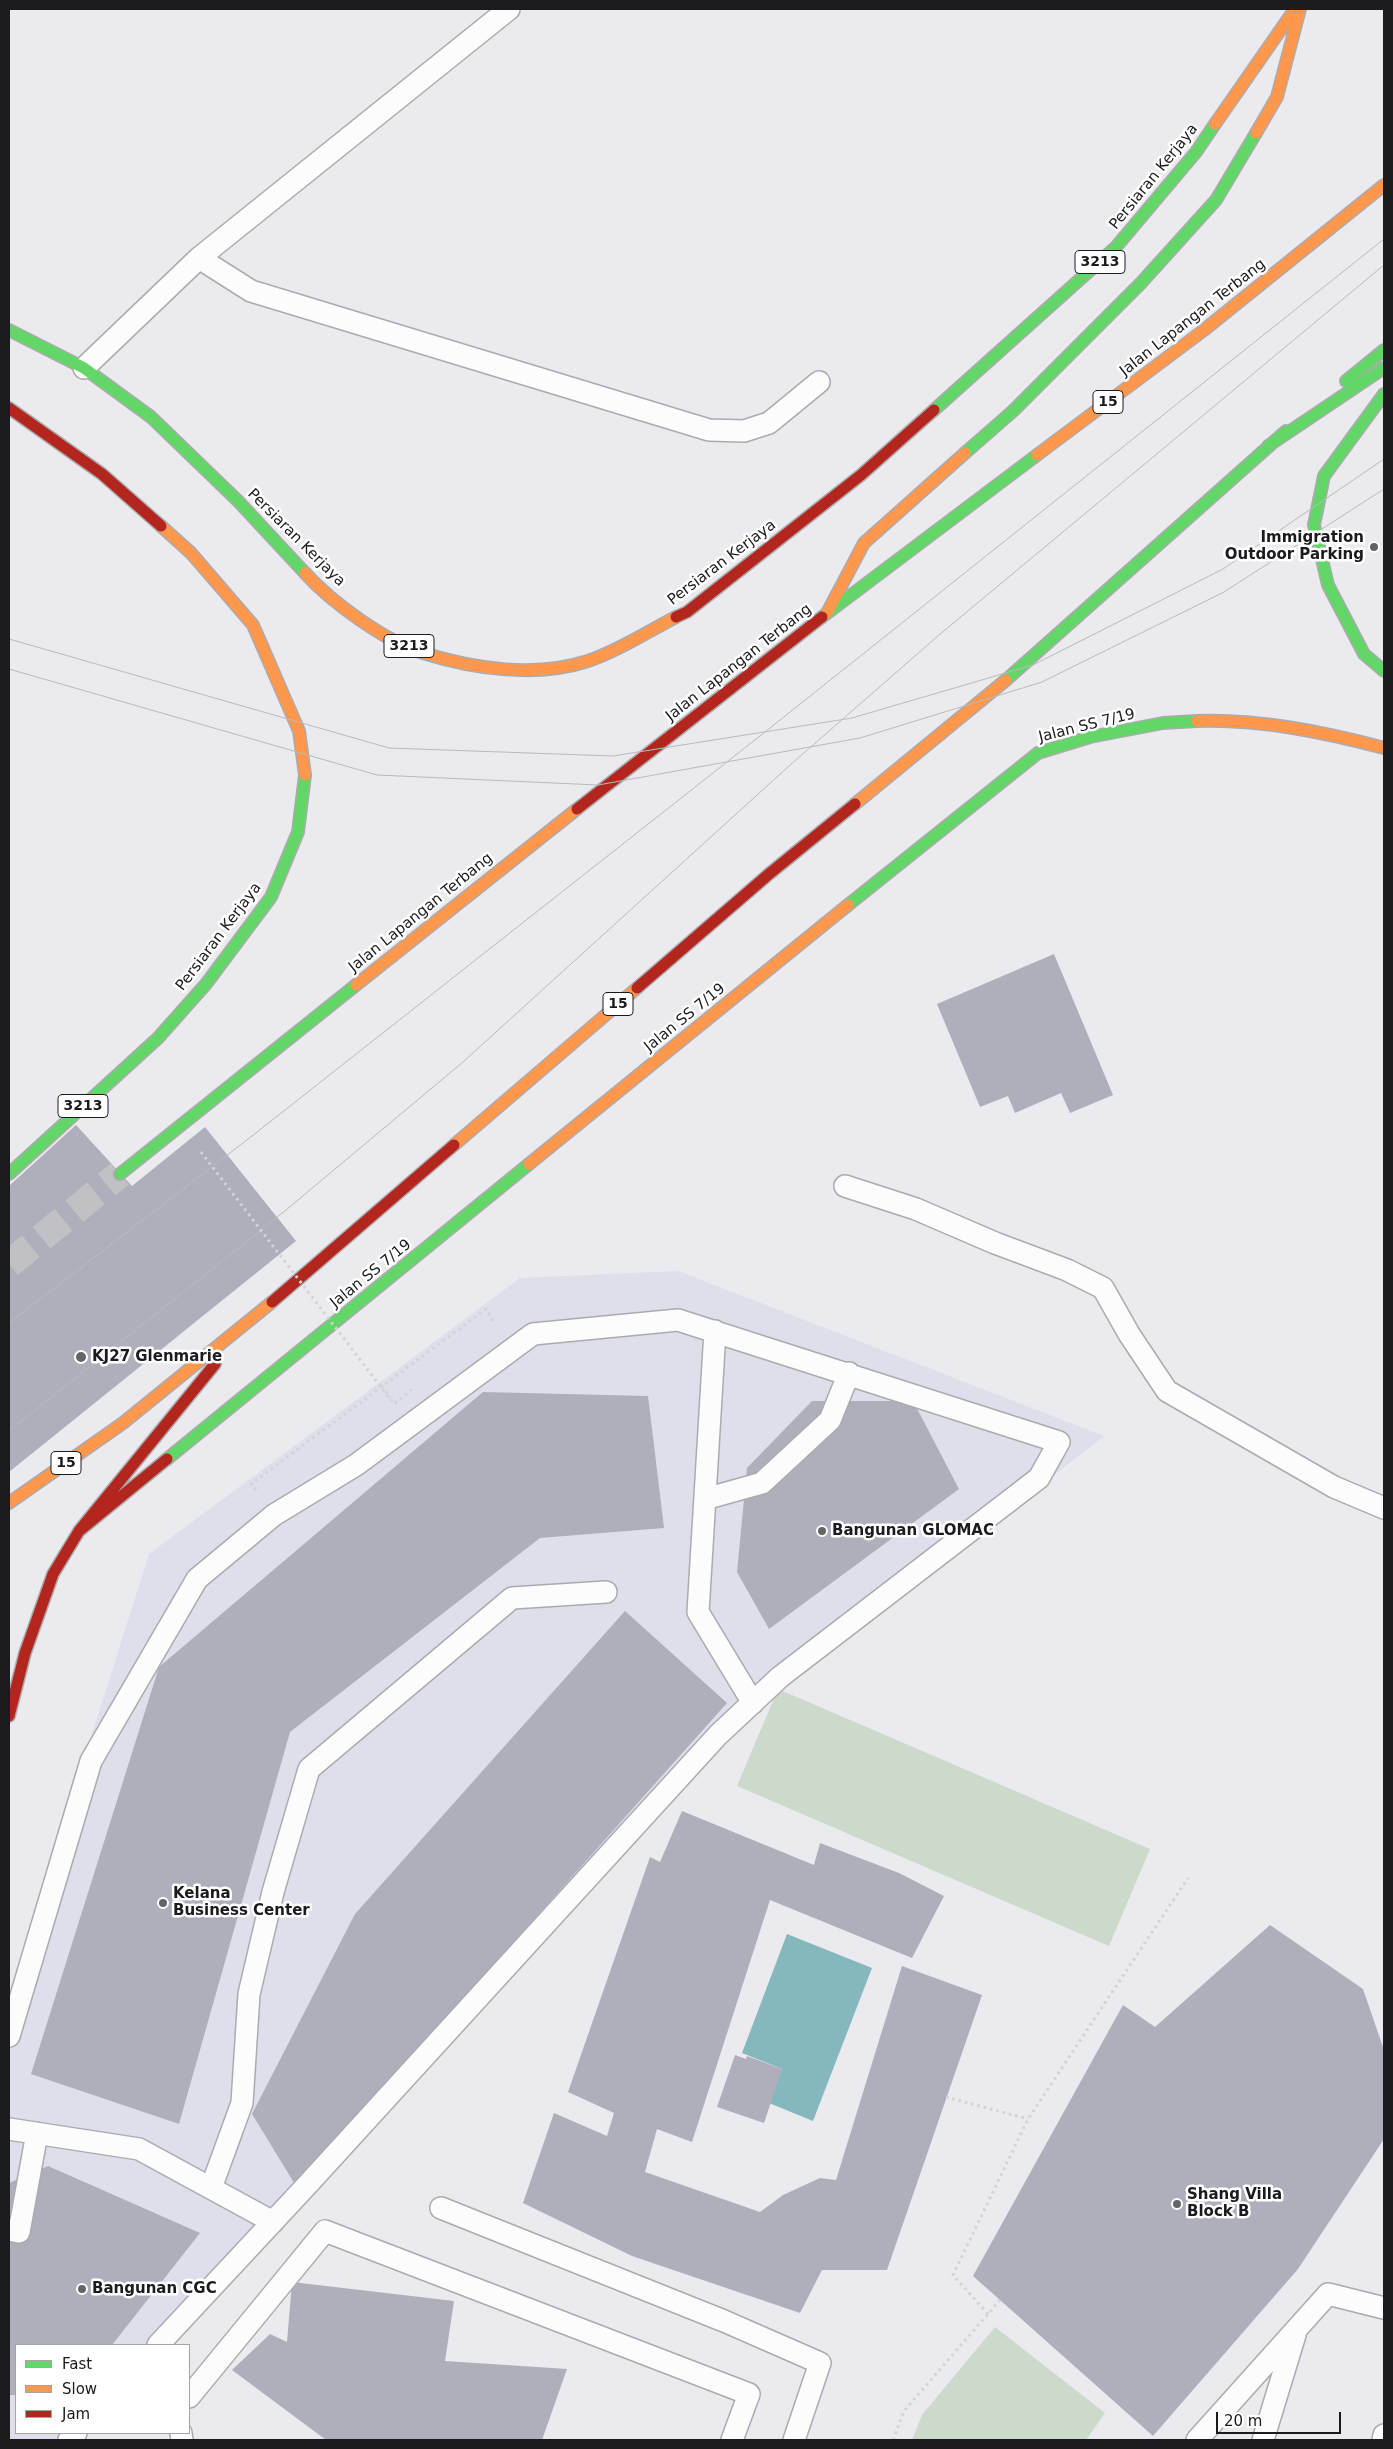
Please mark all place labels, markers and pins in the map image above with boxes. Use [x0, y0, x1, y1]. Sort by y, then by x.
place label: Immigration Outdoor Parking [1225, 529, 1364, 564]
marker: Immigration Outdoor Parking [1368, 541, 1380, 553]
place label: KJ27 Glenmarie [92, 1348, 222, 1366]
marker: KJ27 Glenmarie [74, 1350, 88, 1364]
place label: Bangunan GLOMAC [832, 1522, 994, 1540]
marker: Bangunan GLOMAC [816, 1525, 828, 1537]
place label: Kelana Business Center [173, 1885, 310, 1920]
marker: Kelana Business Center [157, 1897, 169, 1909]
place label: Shang Villa Block B [1187, 2186, 1282, 2221]
marker: Shang Villa Block B [1171, 2198, 1183, 2210]
place label: Bangunan CGC [92, 2280, 217, 2298]
marker: Bangunan CGC [76, 2283, 88, 2295]

